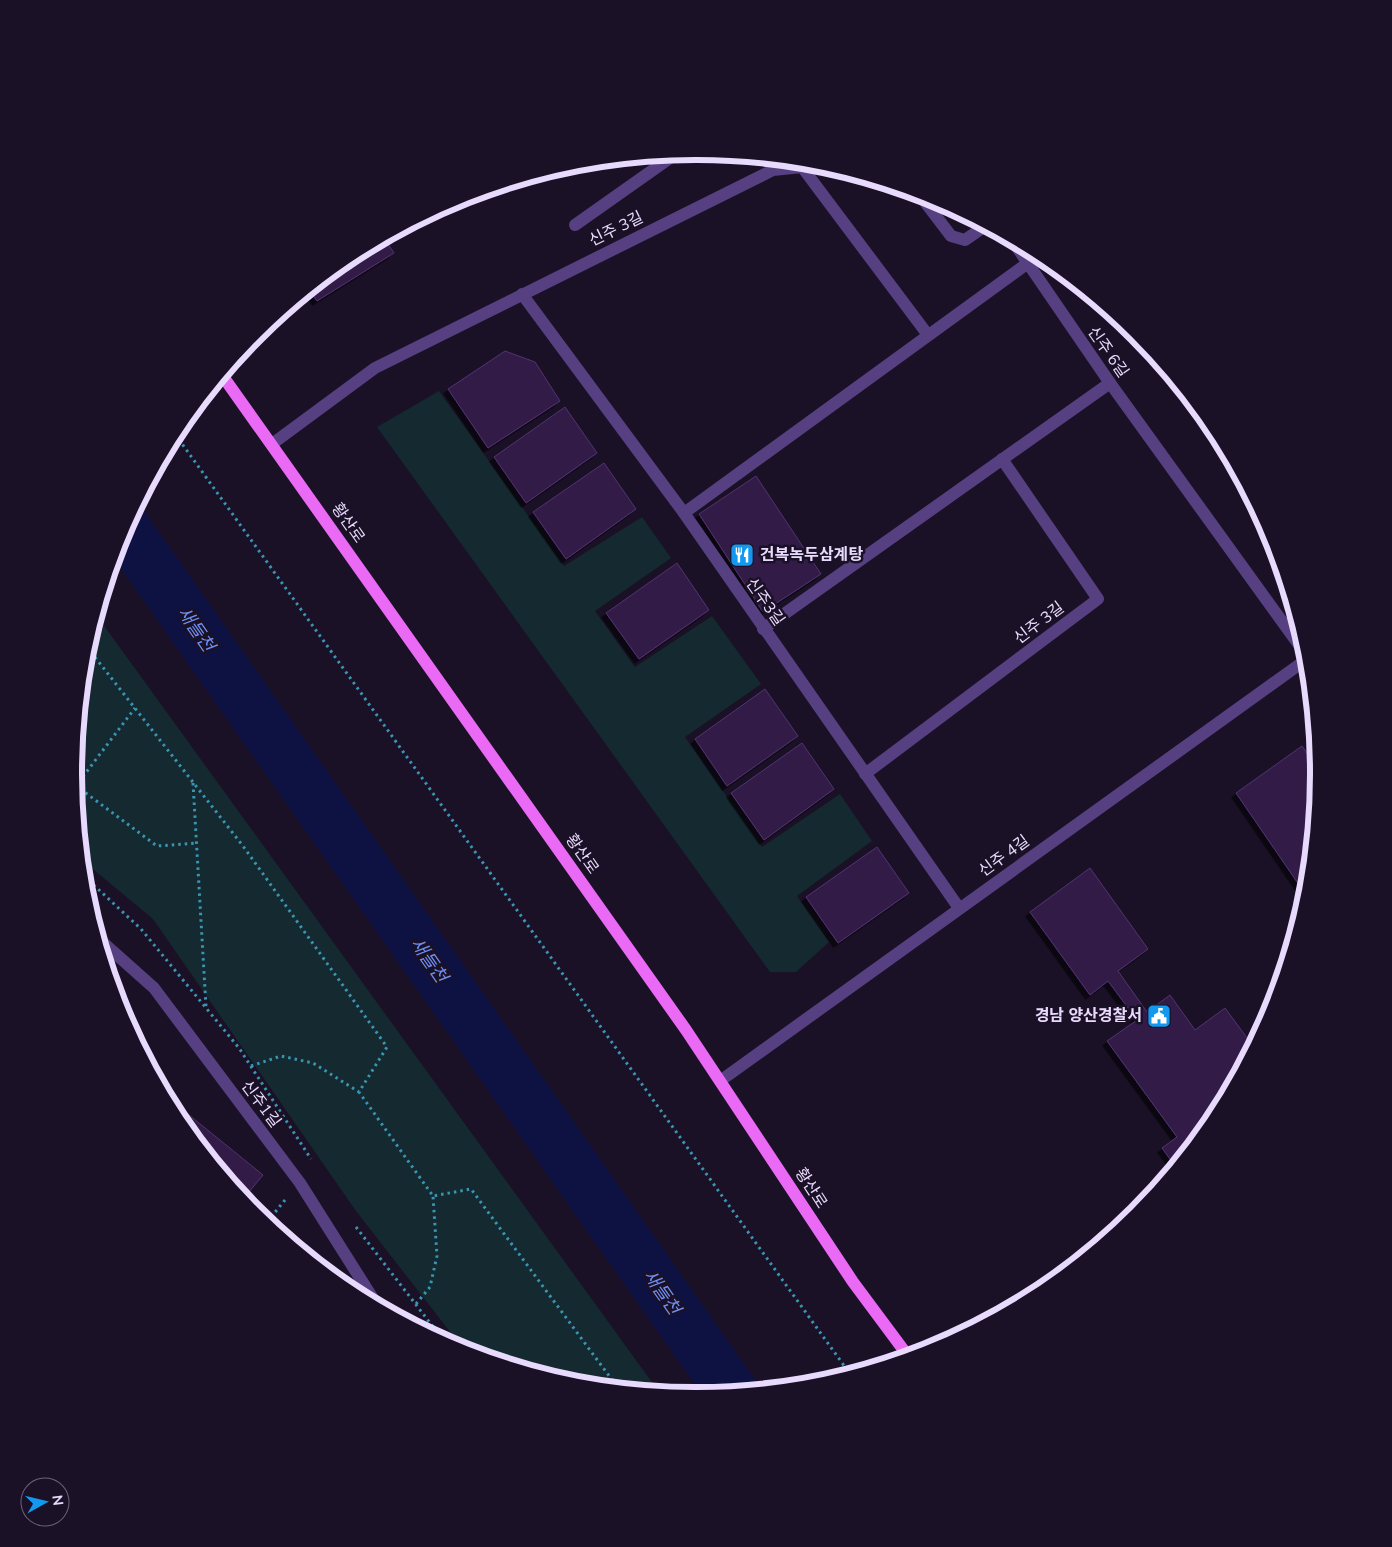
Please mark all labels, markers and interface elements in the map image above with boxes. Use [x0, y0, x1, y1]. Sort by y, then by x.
street label: 신주 3길 [585, 206, 647, 252]
street label: 신주 6길 [1082, 322, 1134, 382]
street label: 황산로 [326, 499, 370, 548]
restaurant icon: 건복녹두삼계탕 [729, 542, 755, 568]
place label: 건복녹두삼계탕 [760, 544, 863, 566]
street label: 신주3길 [741, 574, 789, 630]
street label: 신주 3길 [1009, 597, 1069, 649]
water label: 새들천 [172, 602, 221, 658]
street label: 황산로 [560, 830, 604, 879]
street label: 신주 4길 [974, 830, 1034, 882]
water label: 새들천 [405, 933, 454, 989]
public building icon: 경남 양산경찰서 [1146, 1003, 1172, 1029]
place label: 경남 양산경찰서 [1035, 1005, 1142, 1027]
street label: 신주1길 [236, 1076, 286, 1132]
street label: 황산로 [790, 1163, 832, 1213]
water label: 새들천 [638, 1265, 687, 1321]
north arrow [20, 1477, 70, 1527]
text: N [47, 1494, 68, 1507]

